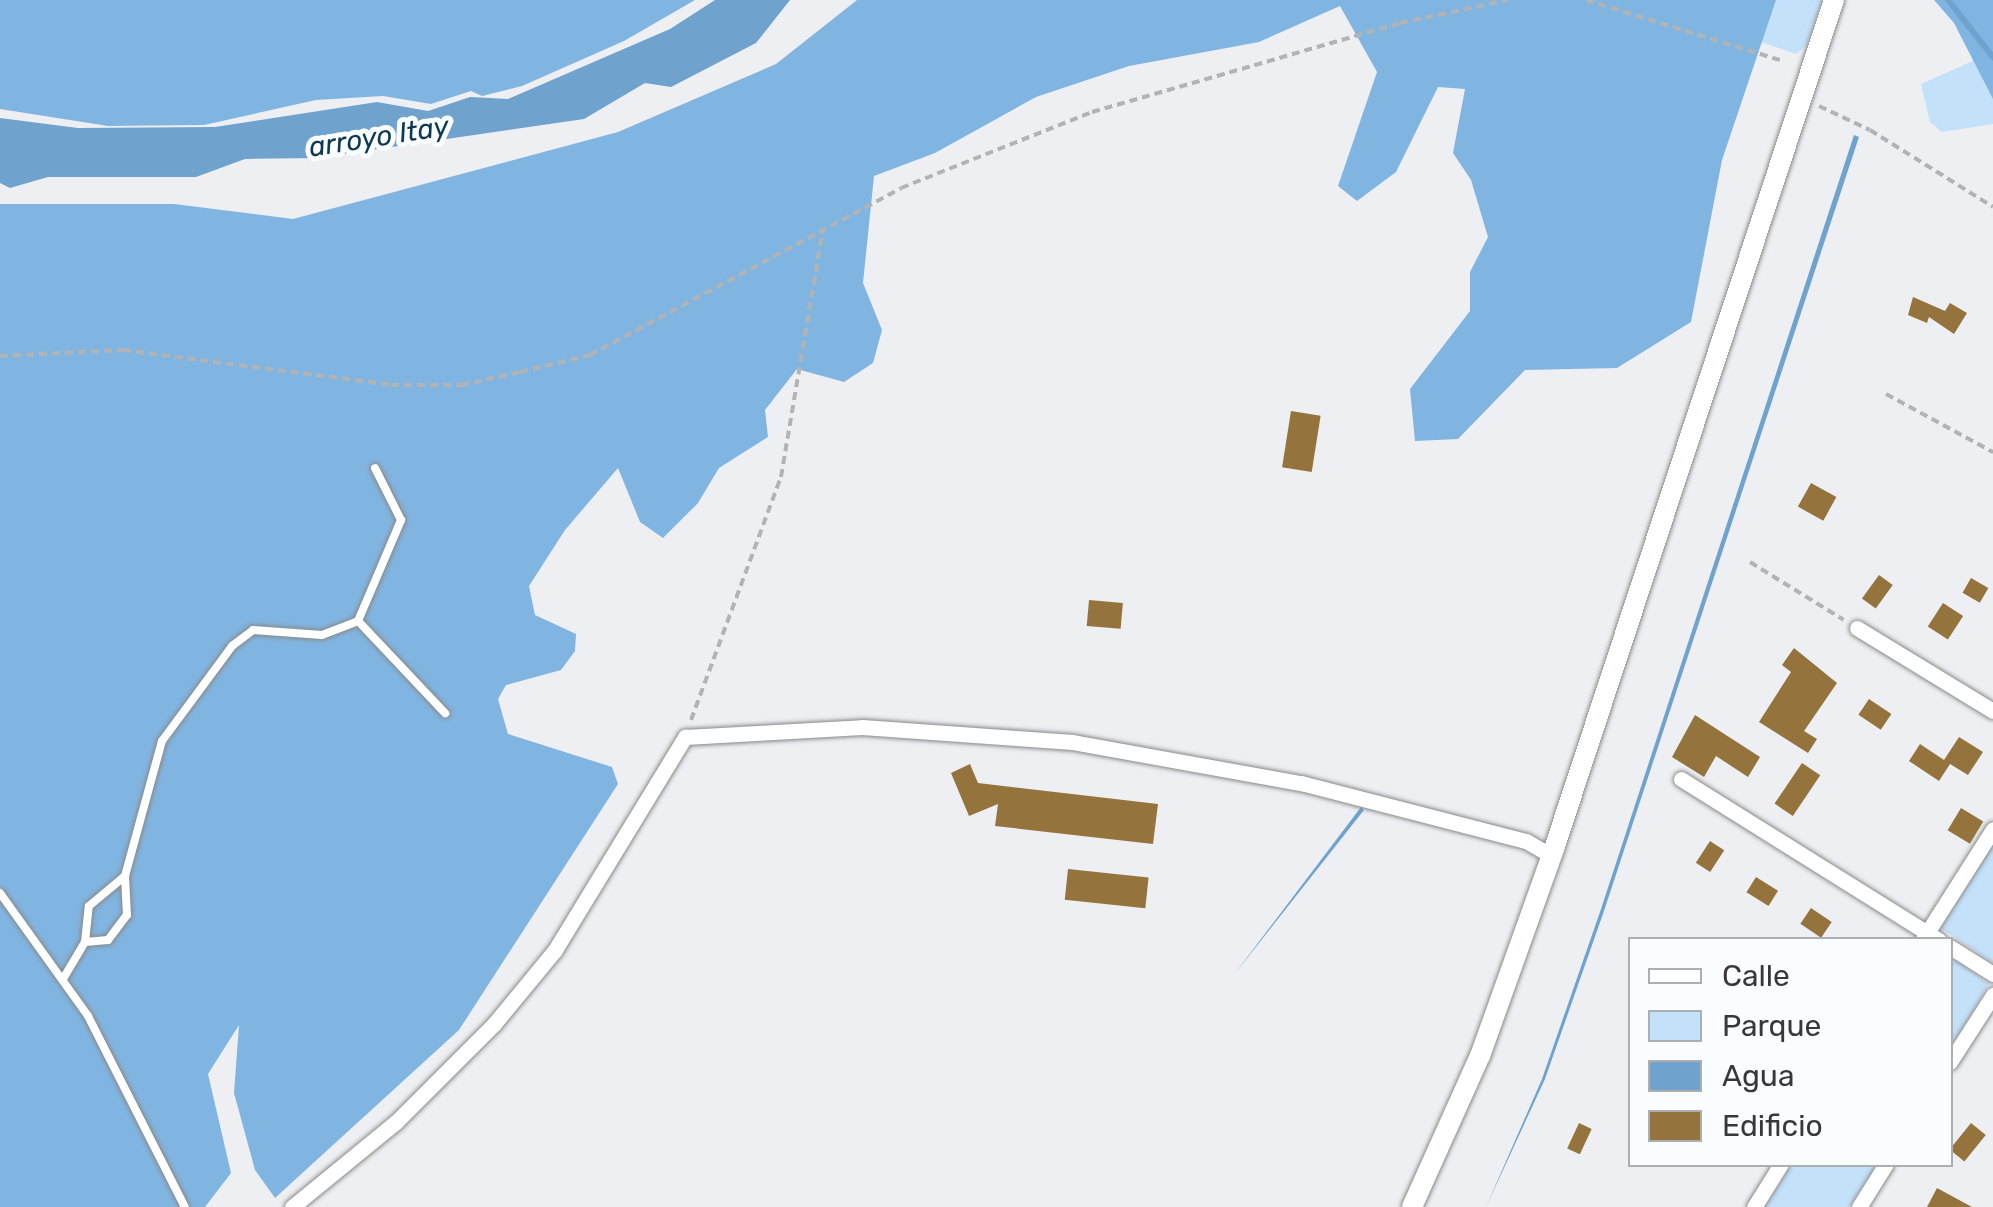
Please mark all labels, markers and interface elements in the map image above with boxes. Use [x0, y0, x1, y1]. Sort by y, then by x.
water label: arroyo Itay [307, 109, 451, 165]
legend [1628, 937, 1953, 1167]
text: Calle [1722, 958, 1790, 994]
text: Parque [1722, 1008, 1821, 1044]
text: Agua [1722, 1058, 1794, 1094]
text: Edificio [1722, 1108, 1823, 1144]

